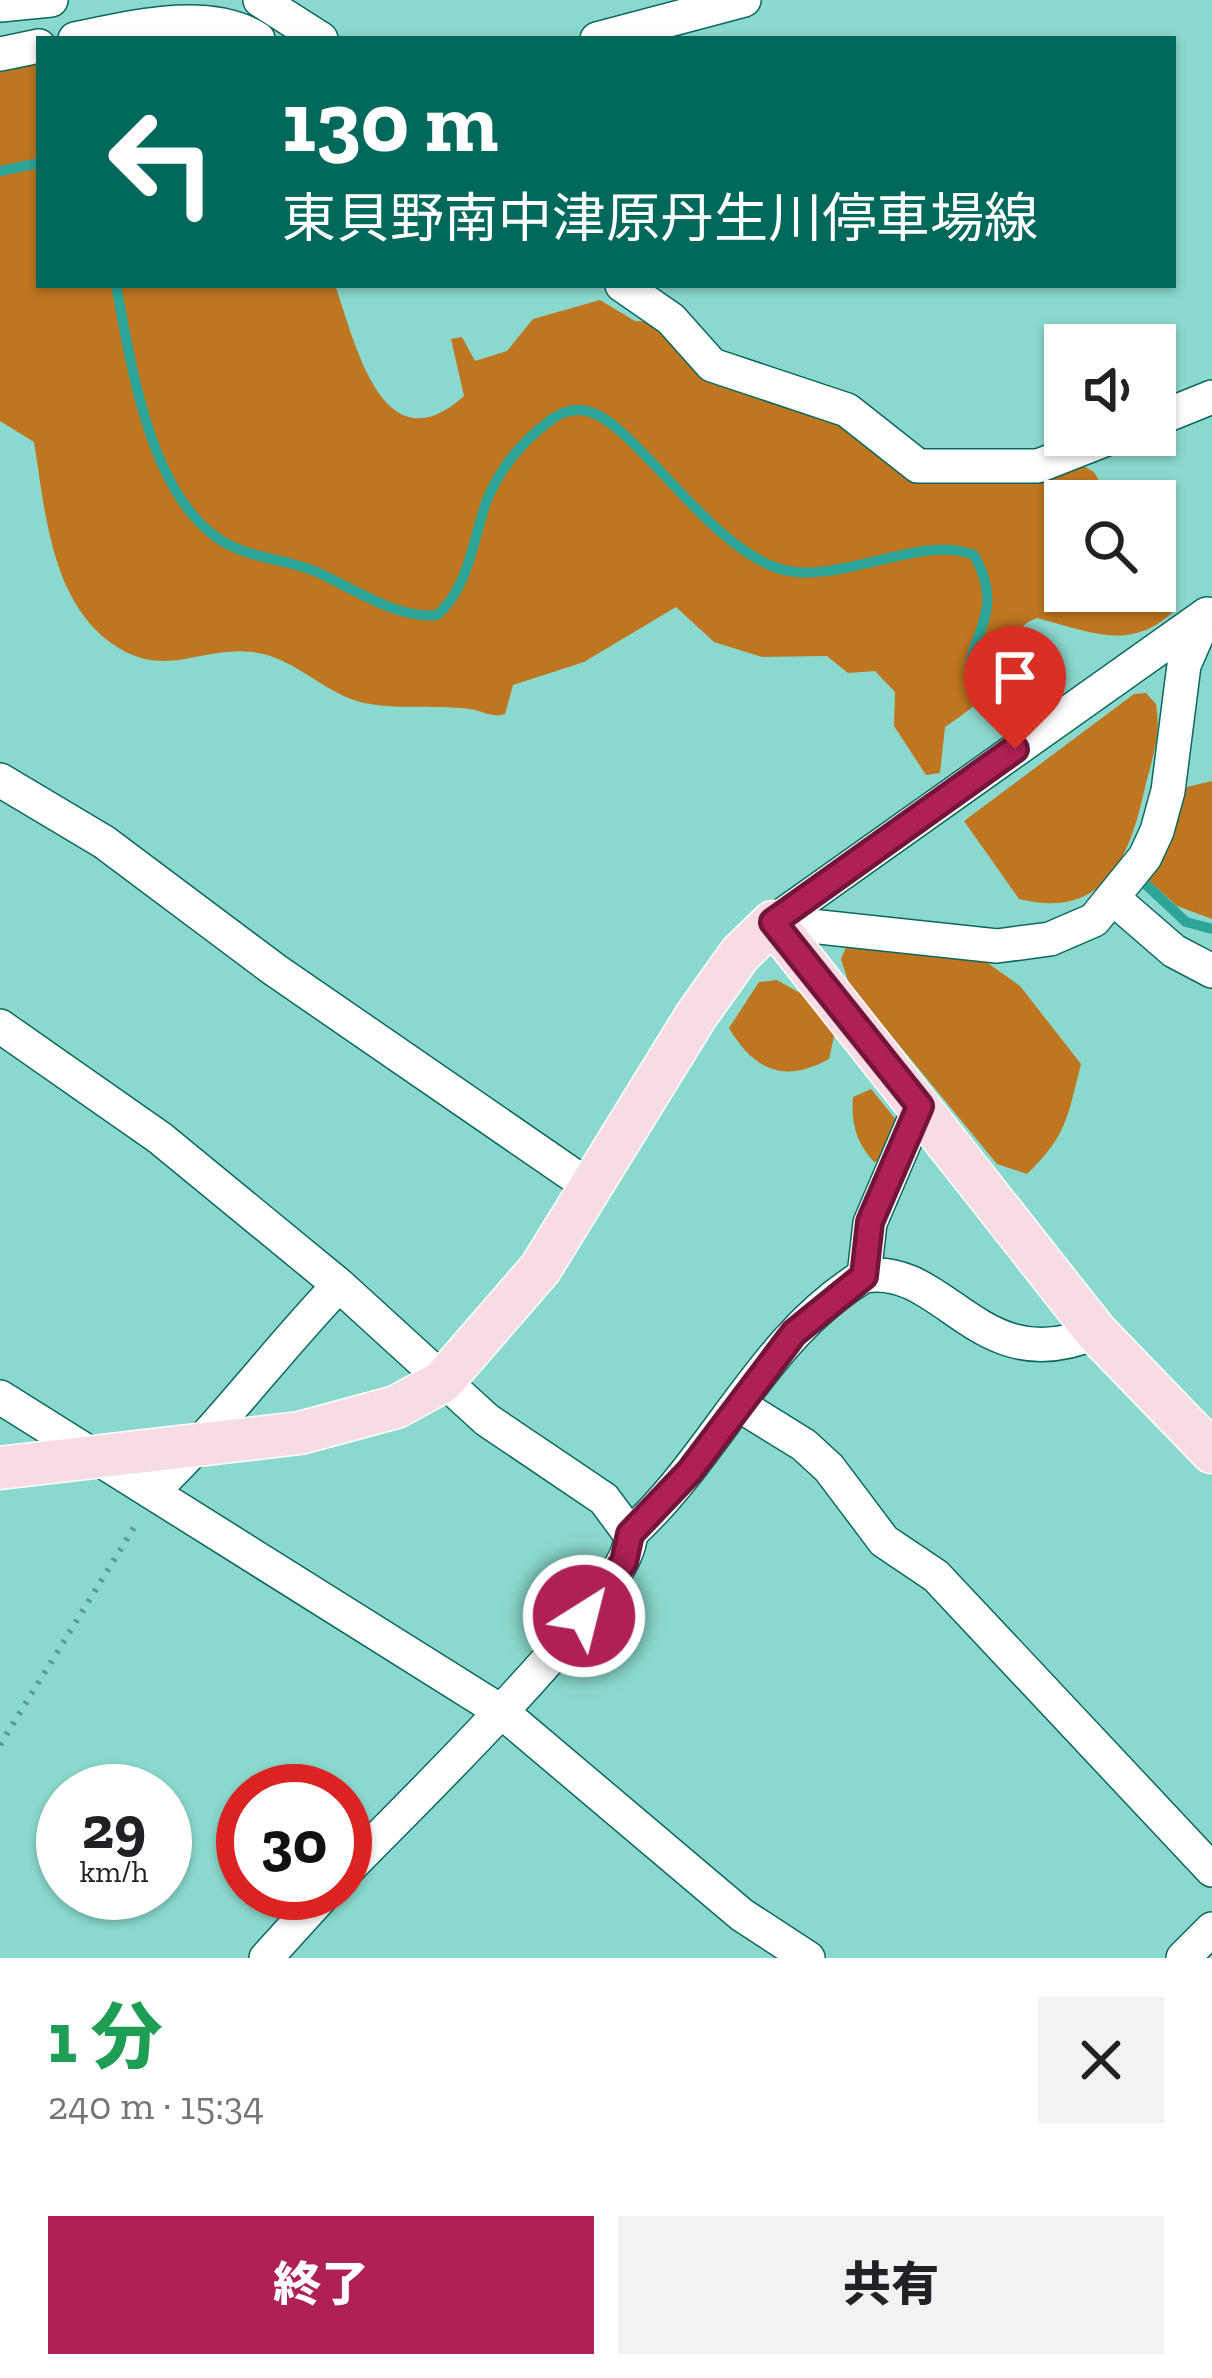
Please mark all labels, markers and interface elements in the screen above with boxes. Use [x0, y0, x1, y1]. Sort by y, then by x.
text: 130 m [282, 72, 498, 173]
icon: left [84, 84, 240, 240]
text: 東貝野南中津原丹生川停車場線 [282, 186, 1038, 251]
map controls [1044, 324, 1176, 612]
button: sound [1044, 324, 1176, 456]
button: search [1044, 480, 1176, 612]
pin [964, 626, 1066, 749]
icon: arrive [982, 644, 1048, 710]
position arrow [521, 1553, 647, 1679]
speed limit sign: 30 [216, 1764, 372, 1920]
text: 29 [82, 1791, 146, 1863]
text: km/h [80, 1854, 148, 1890]
text: 1 分 [48, 1994, 163, 2080]
button: close [1038, 1997, 1164, 2123]
text: 240 m · 15:34 [48, 2082, 264, 2129]
button: 終了 [48, 2216, 594, 2354]
button: 共有 [618, 2216, 1164, 2354]

